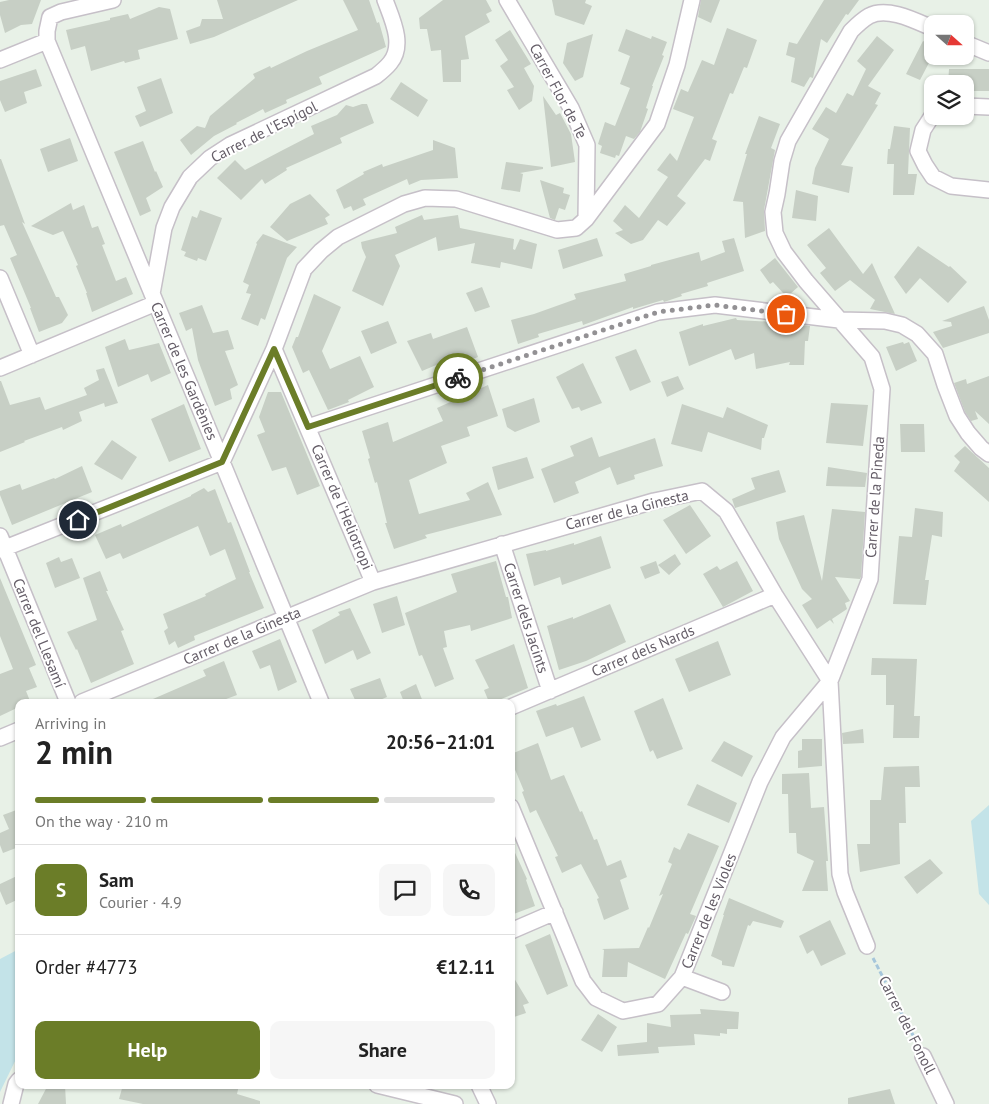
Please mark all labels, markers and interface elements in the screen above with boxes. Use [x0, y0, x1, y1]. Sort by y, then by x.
north arrow [924, 15, 974, 65]
map controls [924, 15, 974, 125]
street label: Carrer Flor de Te [525, 40, 592, 142]
button: layers [924, 75, 974, 125]
street label: Carrer de l'Espígol [207, 96, 321, 167]
pin [765, 293, 807, 335]
street label: Carrer de les Gardènies [147, 299, 222, 443]
icon: bag [772, 300, 800, 328]
courier [433, 353, 483, 403]
icon: bike [444, 364, 472, 392]
street label: Carrer de la Pineda [861, 435, 888, 558]
street label: Carrer de l'Heliotropi [307, 441, 377, 572]
street label: Carrer de la Ginesta [563, 485, 690, 534]
pin [57, 499, 99, 541]
icon: home [64, 506, 92, 534]
street label: Carrer dels Jacints [500, 560, 553, 676]
street label: Carrer del Llesamí [9, 575, 70, 690]
street label: Carrer de la Ginesta [180, 602, 304, 669]
street label: Carrer dels Nards [588, 620, 697, 681]
text: Arriving in [35, 713, 106, 733]
text: 20:56–21:01 [386, 730, 495, 754]
text: 2 min [35, 731, 113, 773]
text: On the way · 210 m [35, 811, 168, 831]
street label: Carrer de les Violes [677, 850, 740, 971]
button: chat [379, 864, 431, 916]
button: phone [443, 864, 495, 916]
text: Sam [99, 868, 134, 892]
text: S [56, 878, 66, 902]
text: Courier · 4.9 [99, 892, 182, 912]
text: Order #4773 [35, 955, 138, 979]
text: €12.11 [436, 955, 495, 979]
street label: Carrer del Fonoll [875, 973, 941, 1078]
button: Help [35, 1021, 260, 1079]
button: Share [270, 1021, 495, 1079]

